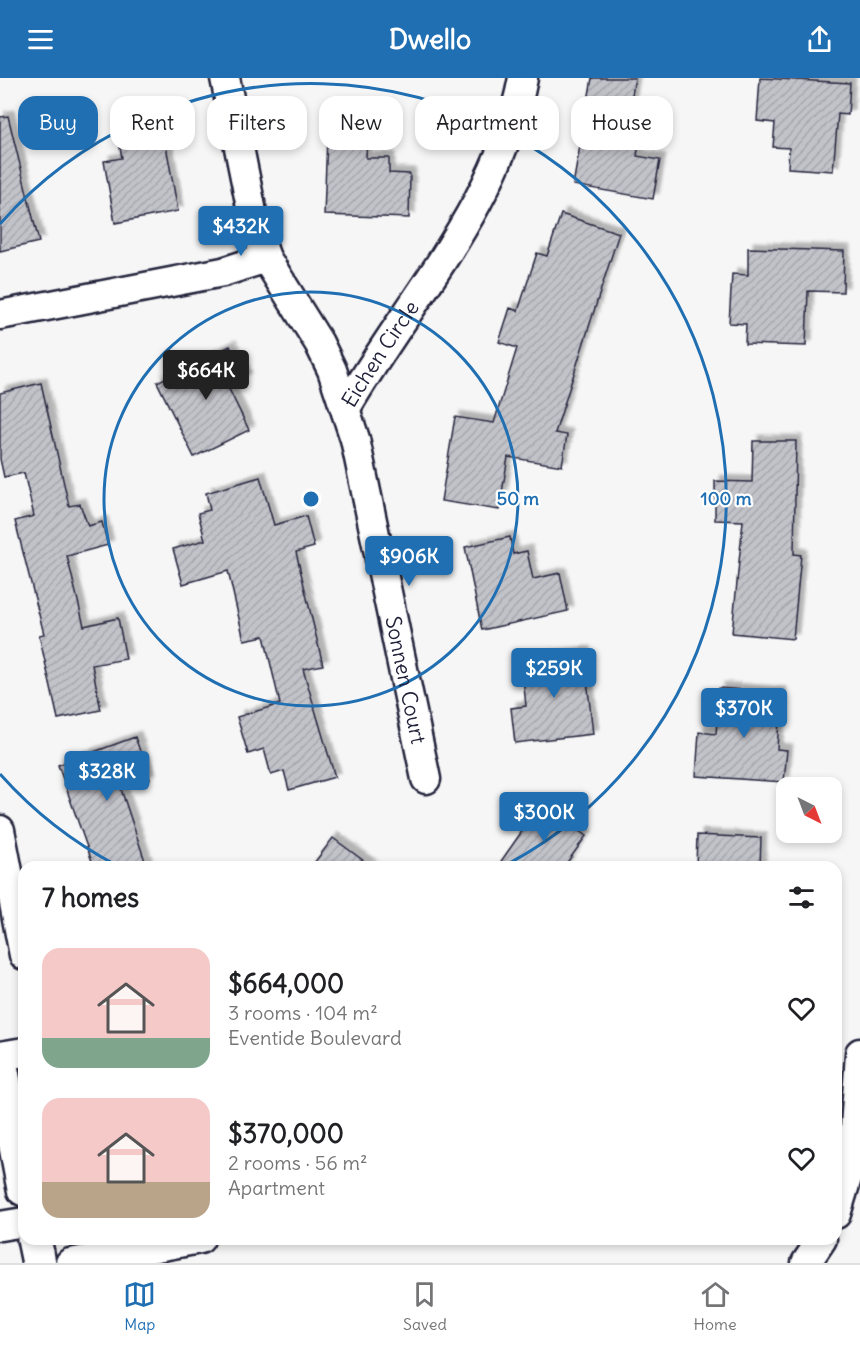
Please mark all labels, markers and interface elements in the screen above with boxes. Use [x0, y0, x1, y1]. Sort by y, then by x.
text: Dwello [389, 22, 471, 56]
icon: menu [24, 23, 57, 56]
icon: share [803, 23, 836, 56]
chip: Buy [18, 96, 98, 150]
chip: Rent [110, 96, 195, 150]
chip: Filters [207, 96, 307, 150]
chip: New [319, 96, 403, 150]
chip: Apartment [415, 96, 559, 150]
chip: House [571, 96, 673, 150]
pin: $432K [199, 206, 283, 257]
text: $432K [212, 213, 270, 238]
street label: Eichen Circle [335, 295, 425, 412]
pin: $664K [164, 350, 248, 401]
text: $664K [177, 357, 235, 382]
text: 50 m [497, 487, 539, 510]
text: 100 m [701, 487, 752, 510]
centre of rings [301, 489, 321, 509]
pin: $906K [367, 536, 451, 587]
text: $906K [379, 543, 439, 568]
street label: Sonnen Court [379, 614, 432, 746]
pin: $259K [512, 648, 596, 699]
text: $259K [525, 655, 583, 680]
pin: $370K [702, 688, 786, 739]
text: $370K [715, 695, 773, 720]
pin: $328K [65, 751, 149, 802]
text: $328K [78, 758, 136, 783]
north arrow [776, 777, 842, 843]
map controls [776, 777, 842, 843]
pin: $300K [502, 792, 586, 843]
text: $300K [513, 799, 575, 824]
text: 7 homes [42, 881, 139, 914]
icon: filters [785, 881, 818, 914]
text: $664,000 [228, 967, 344, 1000]
icon: home [90, 972, 162, 1044]
icon: heart [785, 992, 818, 1025]
text: 3 rooms · 104 m² [228, 1000, 378, 1025]
text: Eventide Boulevard [228, 1025, 402, 1050]
text: $370,000 [228, 1117, 344, 1150]
icon: home [90, 1122, 162, 1194]
icon: heart [785, 1142, 818, 1175]
text: 2 rooms · 56 m² [228, 1150, 368, 1175]
text: Apartment [228, 1175, 325, 1200]
tab: Map [123, 1278, 156, 1334]
tab: Saved [403, 1278, 447, 1334]
tab: Home [694, 1278, 737, 1334]

